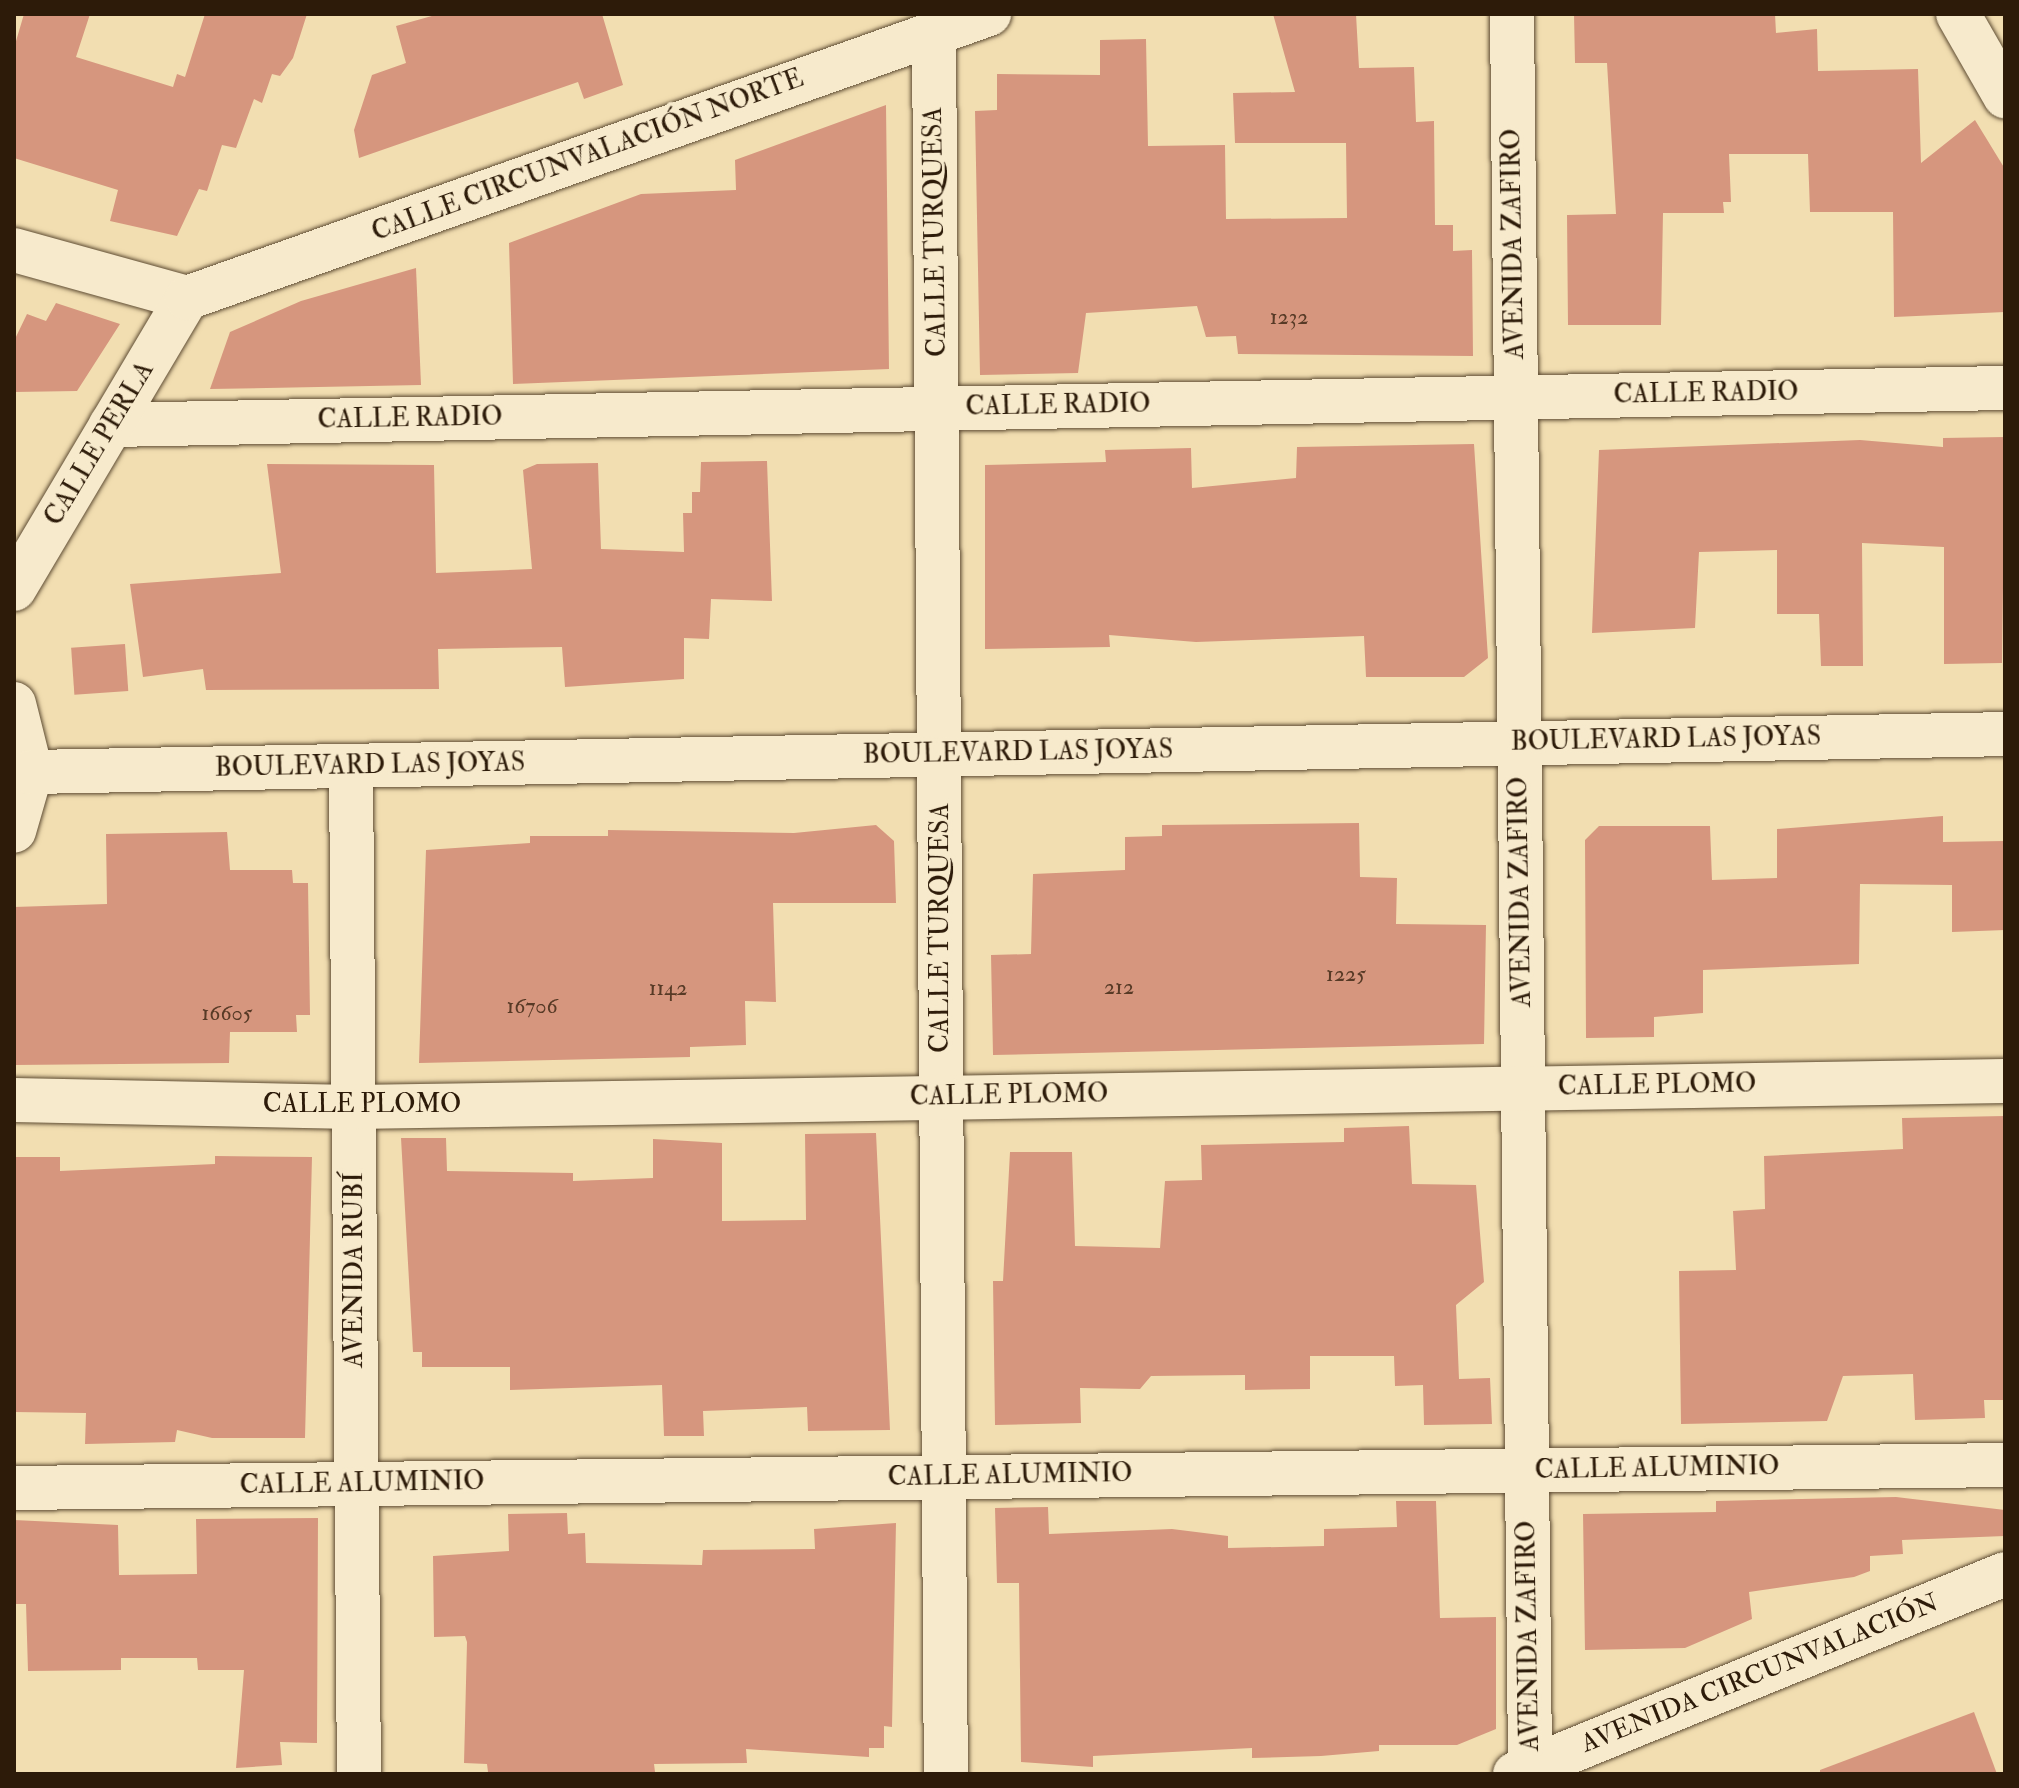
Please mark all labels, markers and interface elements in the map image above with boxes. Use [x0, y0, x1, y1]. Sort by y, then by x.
street label: CALLE CIRCUNVALACIÓN NORTE [368, 63, 808, 249]
street label: CALLE TURQUESA [918, 107, 954, 357]
street label: AVENIDA ZAFIRO [1496, 128, 1532, 360]
house number: 1232 [1270, 305, 1308, 331]
street label: CALLE PERLA [39, 356, 161, 532]
street label: CALLE RADIO [1613, 377, 1799, 411]
street label: CALLE RADIO [965, 389, 1151, 423]
street label: CALLE RADIO [317, 402, 503, 436]
street label: BOULEVARD LAS JOYAS [1510, 722, 1822, 758]
street label: BOULEVARD LAS JOYAS [862, 735, 1174, 771]
street label: BOULEVARD LAS JOYAS [214, 748, 526, 784]
street label: AVENIDA ZAFIRO [1503, 776, 1539, 1008]
street label: CALLE TURQUESA [925, 803, 957, 1053]
house number: 1225 [1326, 962, 1366, 988]
house number: 212 [1104, 975, 1134, 1001]
house number: 1142 [649, 976, 687, 1002]
house number: 16706 [506, 994, 558, 1020]
house number: 16605 [202, 1001, 252, 1027]
street label: CALLE PLOMO [1558, 1069, 1756, 1103]
street label: CALLE PLOMO [910, 1079, 1108, 1113]
street label: CALLE PLOMO [263, 1089, 461, 1121]
street label: AVENIDA RUBÍ [339, 1172, 371, 1368]
street label: CALLE ALUMINIO [1534, 1451, 1780, 1487]
street label: CALLE ALUMINIO [887, 1458, 1133, 1494]
street label: CALLE ALUMINIO [239, 1466, 485, 1502]
street label: AVENIDA ZAFIRO [1511, 1520, 1547, 1752]
street label: AVENIDA CIRCUNVALACIÓN [1577, 1588, 1943, 1760]

